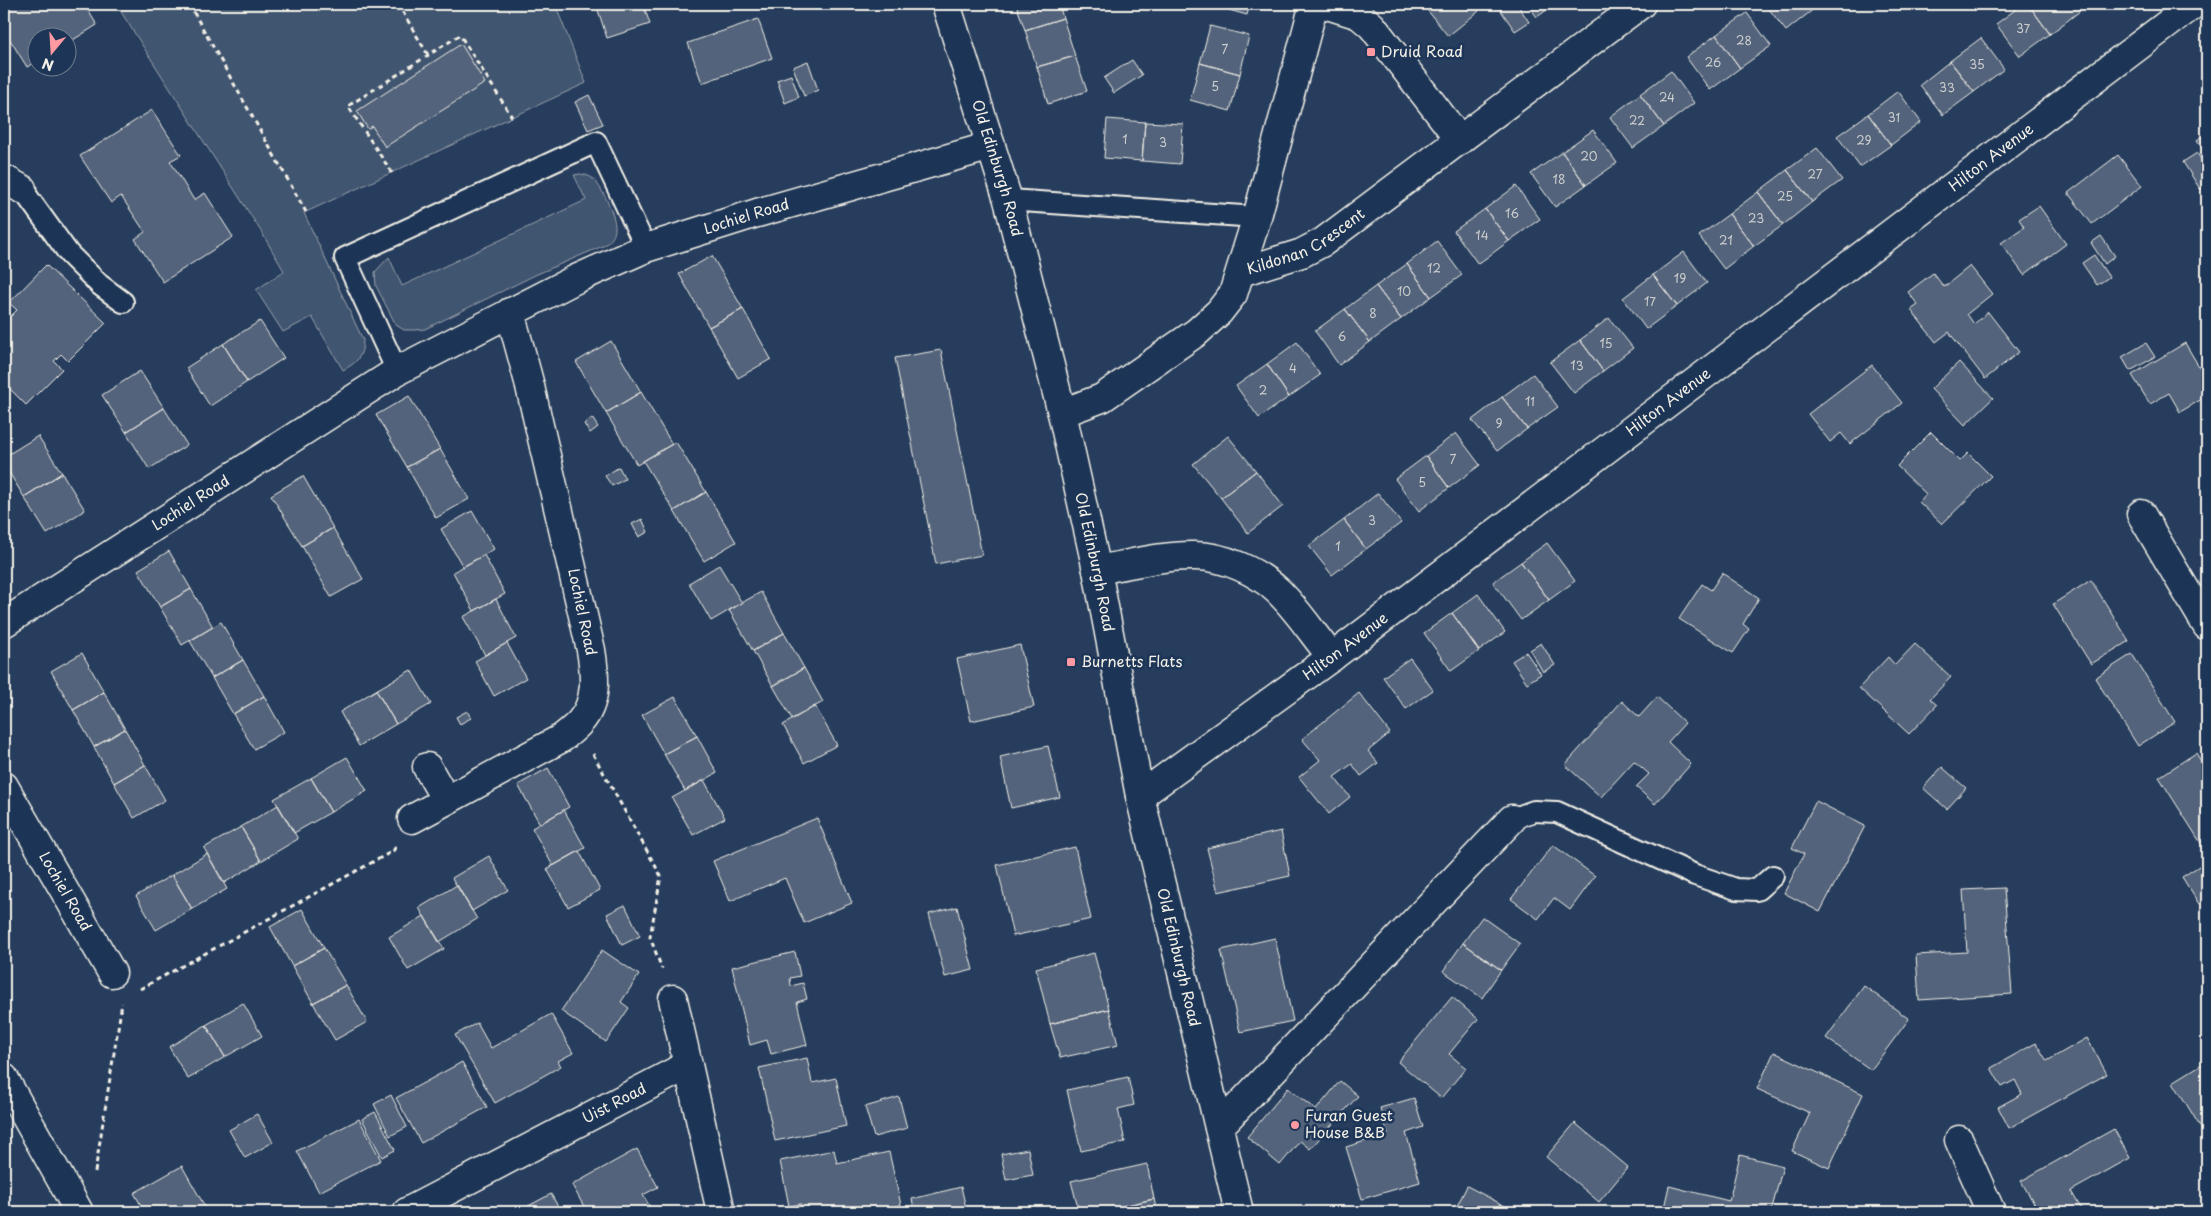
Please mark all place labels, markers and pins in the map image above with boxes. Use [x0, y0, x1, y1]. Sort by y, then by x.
place label: Druid Road [1381, 39, 1463, 62]
marker: Druid Road [1365, 46, 1377, 58]
place label: Burnetts Flats [1081, 649, 1182, 672]
marker: Burnetts Flats [1065, 656, 1077, 668]
place label: Furan Guest House B&B [1305, 1103, 1393, 1143]
marker: Furan Guest House B&B [1289, 1119, 1301, 1131]

